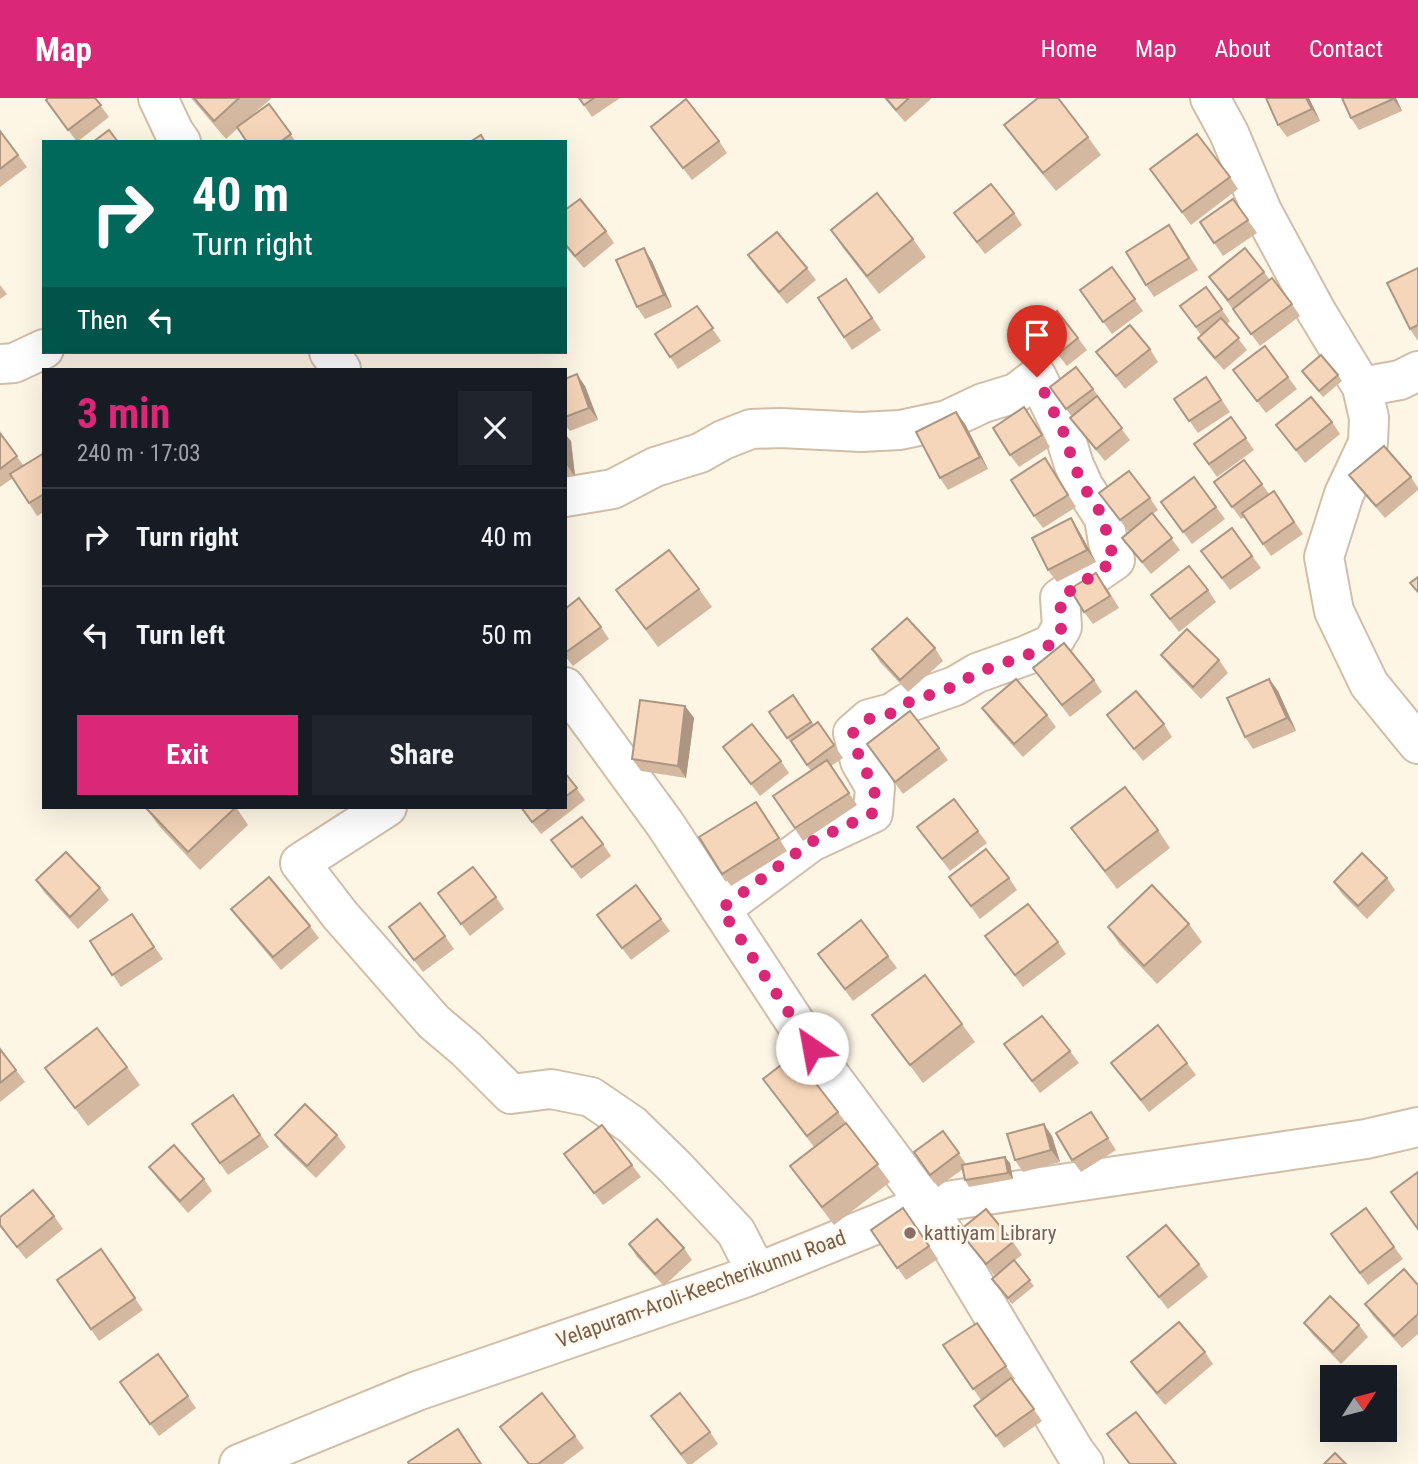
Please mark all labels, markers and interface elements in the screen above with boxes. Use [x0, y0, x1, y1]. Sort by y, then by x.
text: Map [35, 30, 92, 69]
text: Home [1041, 35, 1097, 63]
text: Map [1135, 35, 1177, 63]
text: About [1215, 35, 1271, 63]
text: Contact [1309, 35, 1383, 63]
text: 40 m [192, 166, 289, 223]
icon: right [77, 168, 168, 259]
text: Turn right [192, 225, 313, 263]
icon: left [142, 301, 180, 339]
text: Then [77, 305, 128, 335]
pin [1007, 305, 1067, 377]
icon: arrive [1018, 316, 1056, 354]
text: 3 min [77, 389, 170, 438]
button: close [458, 391, 532, 465]
text: 240 m · 17:03 [77, 440, 201, 467]
icon: right [77, 518, 115, 556]
text: Turn right [136, 522, 238, 552]
text: 40 m [481, 522, 532, 552]
icon: left [77, 616, 115, 654]
text: Turn left [136, 620, 225, 650]
text: 50 m [481, 620, 532, 650]
button: Exit [77, 715, 298, 795]
button: Share [312, 715, 532, 795]
position arrow [775, 1011, 849, 1085]
place label: kattiyam Library [924, 1221, 1057, 1245]
street label: Velapuram-Aroli-Keecherikunnu Road [553, 1225, 849, 1353]
marker: kattiyam Library [902, 1225, 918, 1241]
north arrow [1320, 1365, 1396, 1442]
map controls [1320, 1365, 1397, 1442]

